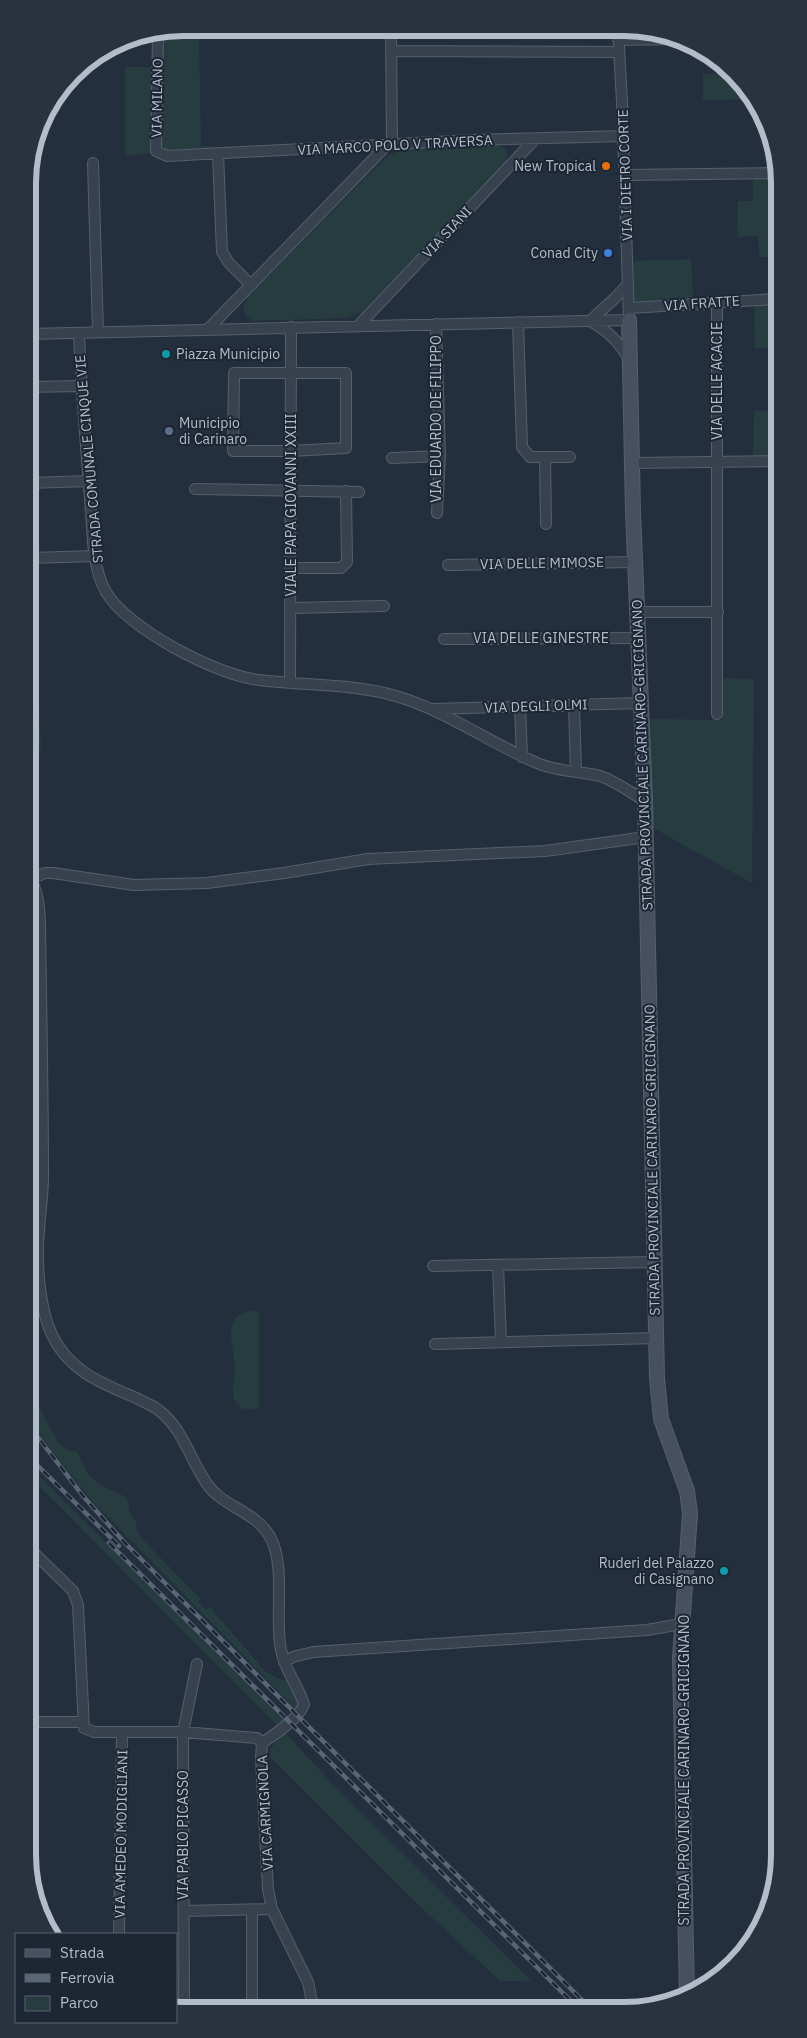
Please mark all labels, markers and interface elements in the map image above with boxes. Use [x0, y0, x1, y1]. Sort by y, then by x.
street label: VIA MILANO [147, 58, 167, 138]
street label: VIA I DIETRO CORTE [614, 109, 636, 241]
street label: VIA MARCO POLO V TRAVERSA [297, 131, 493, 159]
place label: New Tropical [514, 157, 596, 175]
marker: New Tropical [600, 160, 612, 172]
street label: VIA SIANI [418, 202, 476, 262]
place label: Conad City [531, 244, 598, 262]
marker: Conad City [602, 247, 614, 259]
street label: VIA FRATTE [664, 291, 740, 315]
street label: VIA DELLE ACACIE [708, 322, 726, 440]
street label: VIA EDUARDO DE FILIPPO [427, 335, 445, 503]
place label: Piazza Municipio [176, 345, 280, 363]
marker: Piazza Municipio [160, 348, 172, 360]
street label: STRADA COMUNALE CINQUE VIE [71, 354, 107, 564]
street label: VIALE PAPA GIOVANNI XXIII [282, 413, 300, 597]
place label: Municipio di Carinaro [179, 414, 247, 448]
marker: Municipio di Carinaro [163, 425, 175, 437]
street label: VIA DELLE MIMOSE [480, 553, 604, 573]
street label: STRADA PROVINCIALE CARINARO-GRICIGNANO [628, 599, 656, 911]
street label: VIA DELLE GINESTRE [473, 629, 609, 647]
street label: VIA DEGLI OLMI [484, 695, 588, 717]
street label: STRADA PROVINCIALE CARINARO-GRICIGNANO [640, 1004, 664, 1316]
place label: Ruderi del Palazzo di Casignano [599, 1554, 714, 1588]
marker: Ruderi del Palazzo di Casignano [718, 1565, 730, 1577]
street label: STRADA PROVINCIALE CARINARO-GRICIGNANO [675, 1614, 693, 1926]
street label: VIA AMEDEO MODIGLIANI [111, 1749, 131, 1919]
street label: VIA CARMIGNOLA [253, 1755, 277, 1871]
street label: VIA PABLO PICASSO [174, 1770, 192, 1900]
legend [15, 1933, 178, 2023]
text: Strada [60, 1943, 104, 1962]
text: Ferrovia [60, 1968, 115, 1987]
text: Parco [60, 1993, 98, 2012]

